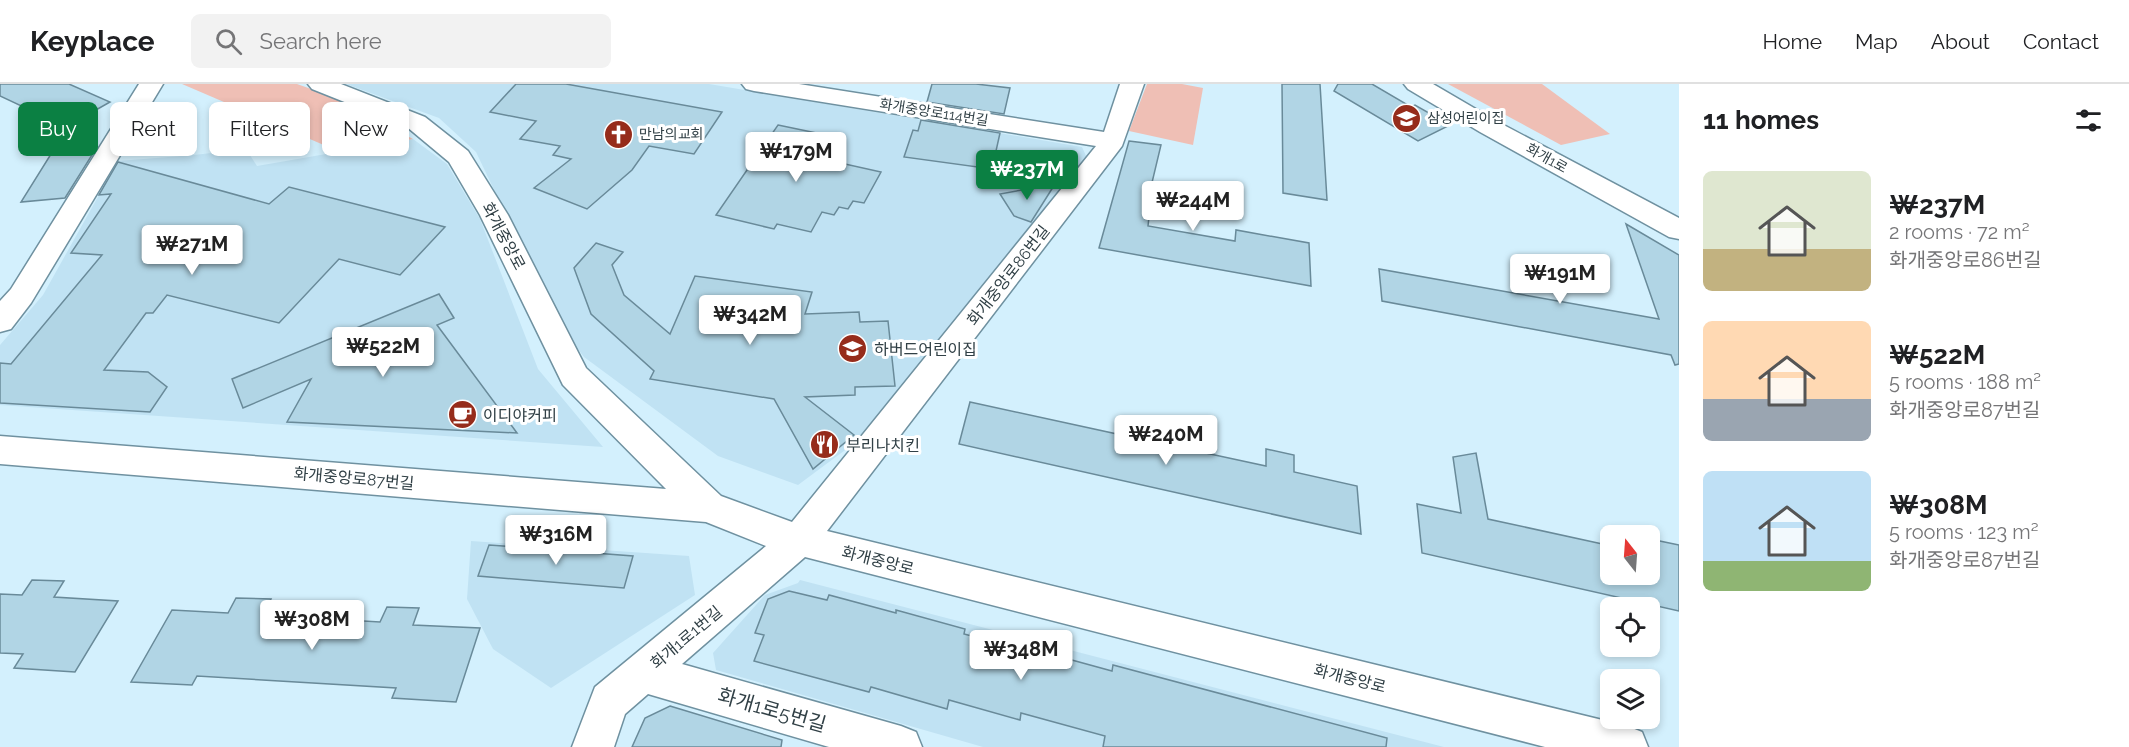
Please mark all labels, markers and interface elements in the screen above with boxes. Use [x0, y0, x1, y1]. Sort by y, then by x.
search box [191, 14, 611, 68]
text: Keyplace [30, 25, 155, 58]
icon: search [212, 25, 245, 58]
text: Search here [260, 28, 382, 54]
text: Home [1763, 29, 1822, 54]
text: Map [1855, 29, 1898, 54]
text: About [1931, 29, 1990, 54]
text: Contact [2023, 29, 2099, 54]
street label: 화개중앙로114번길 [879, 96, 989, 128]
chip: Buy [18, 102, 98, 156]
chip: Rent [110, 102, 197, 156]
chip: Filters [209, 102, 310, 156]
chip: New [322, 102, 409, 156]
school or university icon: 삼성어린이집 [1390, 102, 1422, 134]
icon: filters [2072, 104, 2105, 137]
text: 11 homes [1703, 105, 1819, 135]
place label: 삼성어린이집 [1427, 110, 1504, 126]
church icon: 만남의교회 [602, 118, 634, 150]
place label: 만남의교회 [639, 126, 703, 142]
pin: ₩179M [754, 132, 838, 183]
text: ₩179M [759, 139, 833, 163]
street label: 화개1로 [1524, 140, 1570, 176]
pin: ₩237M [985, 150, 1069, 201]
text: ₩237M [990, 157, 1064, 181]
pin: ₩244M [1151, 181, 1235, 232]
text: ₩244M [1156, 188, 1230, 212]
text: ₩237M [1889, 190, 1985, 220]
icon: home [1751, 195, 1823, 267]
street label: 화개중앙로 [478, 199, 529, 273]
text: 2 rooms · 72 m² [1889, 220, 2029, 244]
street label: 화개중앙로86번길 [963, 221, 1053, 329]
pin: ₩271M [150, 225, 234, 276]
text: ₩271M [156, 232, 228, 256]
text: 화개중앙로86번길 [1889, 248, 2042, 272]
pin: ₩191M [1518, 254, 1602, 305]
text: ₩191M [1524, 261, 1596, 285]
pin: ₩342M [708, 295, 792, 346]
text: ₩342M [713, 302, 787, 326]
pin: ₩522M [341, 327, 425, 378]
school or university icon: 하버드어린이집 [837, 333, 869, 365]
text: ₩522M [346, 334, 420, 358]
place label: 하버드어린이집 [874, 340, 977, 359]
text: ₩522M [1889, 340, 1985, 370]
icon: home [1751, 345, 1823, 417]
text: 5 rooms · 188 m² [1889, 370, 2041, 394]
text: 화개중앙로87번길 [1889, 398, 2040, 422]
cafe icon: 이디야커피 [446, 399, 478, 431]
place label: 이디야커피 [483, 406, 557, 425]
pin: ₩240M [1124, 415, 1208, 466]
text: ₩240M [1128, 422, 1204, 446]
restaurant icon: 부리나치킨 [809, 429, 841, 461]
place label: 부리나치킨 [846, 436, 920, 455]
street label: 화개중앙로87번길 [293, 464, 415, 493]
text: ₩308M [1889, 490, 1988, 520]
icon: home [1751, 495, 1823, 567]
pin: ₩316M [514, 515, 598, 566]
text: 5 rooms · 123 m² [1889, 520, 2038, 544]
text: ₩316M [519, 522, 593, 546]
north arrow [1600, 525, 1660, 585]
map controls [1600, 525, 1660, 729]
street label: 화개중앙로 [840, 542, 916, 579]
text: 화개중앙로87번길 [1889, 548, 2040, 572]
button: locate [1600, 597, 1660, 657]
pin: ₩308M [270, 600, 354, 651]
street label: 화개1로1번길 [647, 602, 726, 673]
text: ₩308M [274, 607, 350, 631]
pin: ₩348M [979, 630, 1063, 681]
text: ₩348M [984, 637, 1058, 661]
street label: 화개중앙로 [1312, 660, 1388, 697]
button: layers [1600, 669, 1660, 729]
street label: 화개1로5번길 [715, 683, 829, 737]

